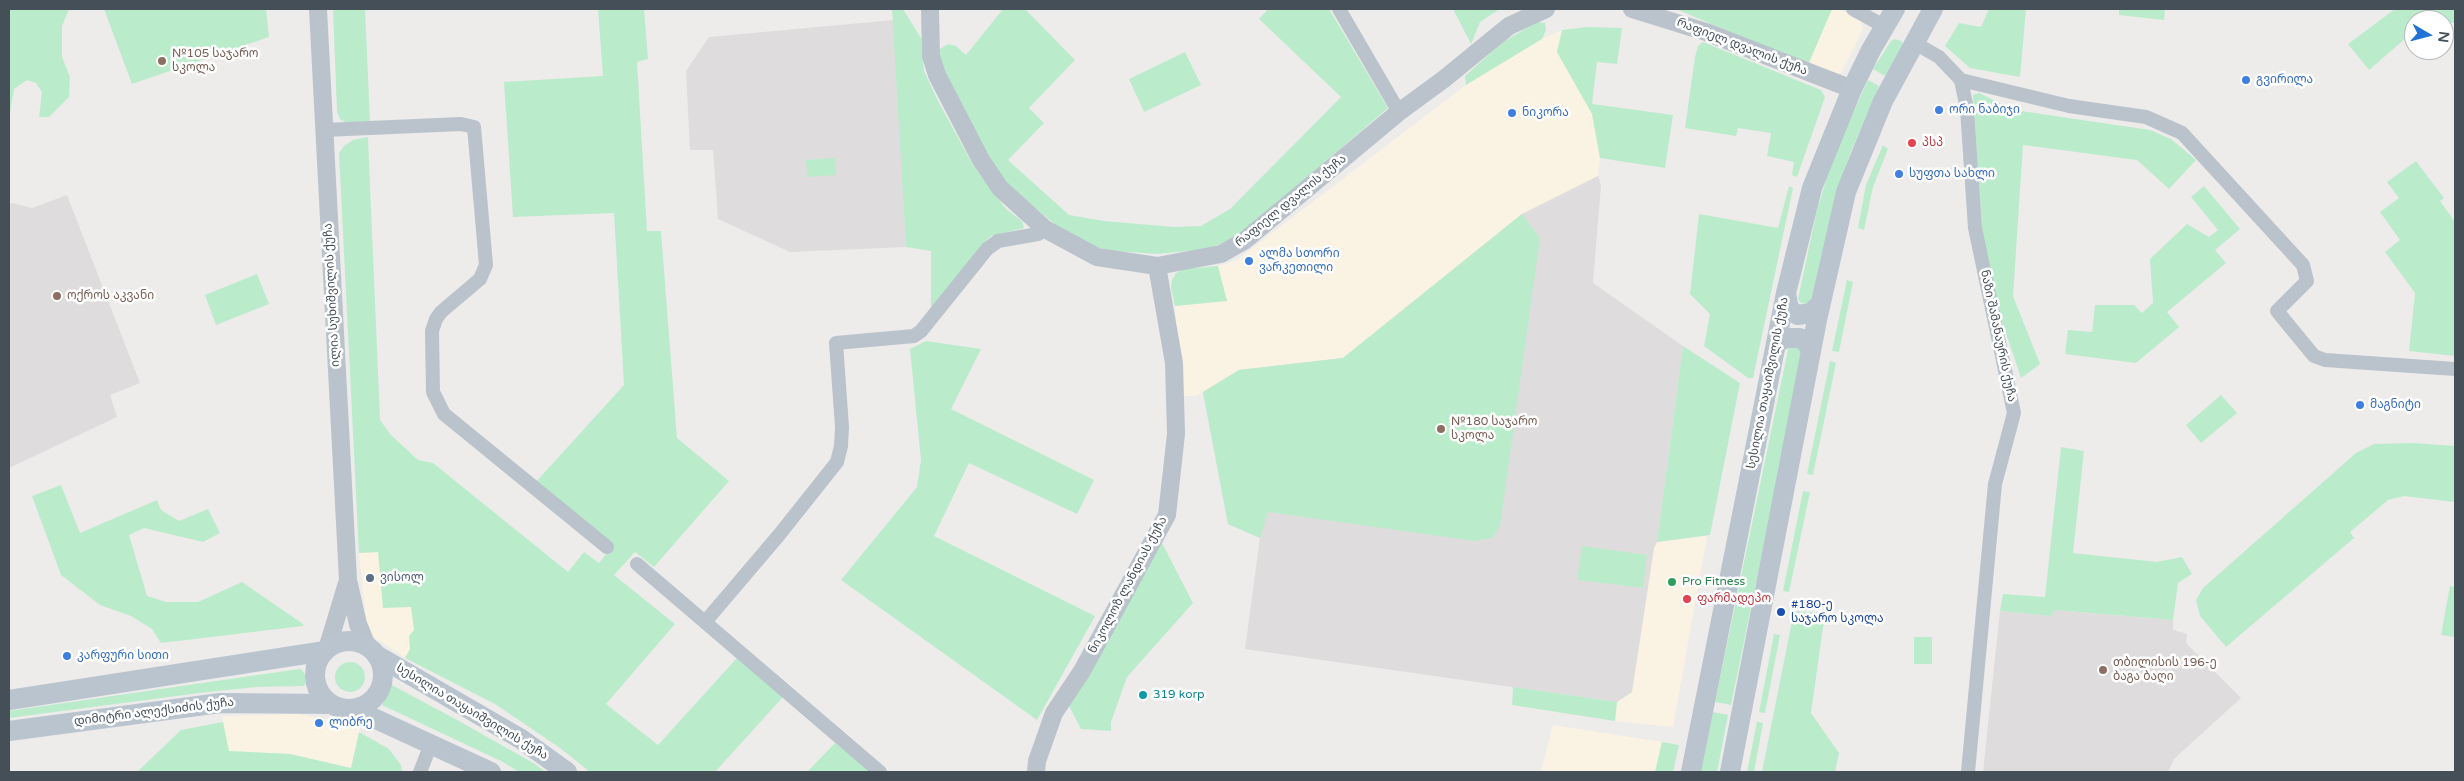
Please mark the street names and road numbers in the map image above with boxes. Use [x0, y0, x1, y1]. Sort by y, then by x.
street label: რაფიელ დვალის ქუჩა [1675, 15, 1809, 79]
street label: რაფიელ დვალის ქუჩა [1233, 152, 1349, 250]
street label: ილია სუხიშვილის ქუჩა [321, 223, 343, 367]
street label: ნაზი შამანაურის ქუჩა [1977, 269, 2019, 403]
street label: სესილია თაყაიშვილის ქუჩა [1744, 296, 1792, 470]
street label: ნიკოლოზ ლანდიას ქუჩა [1086, 514, 1170, 656]
street label: სესილია თაყაიშვილის ქუჩა [393, 661, 551, 763]
street label: დიმიტრი ალექსიძის ქუჩა [73, 695, 235, 729]

